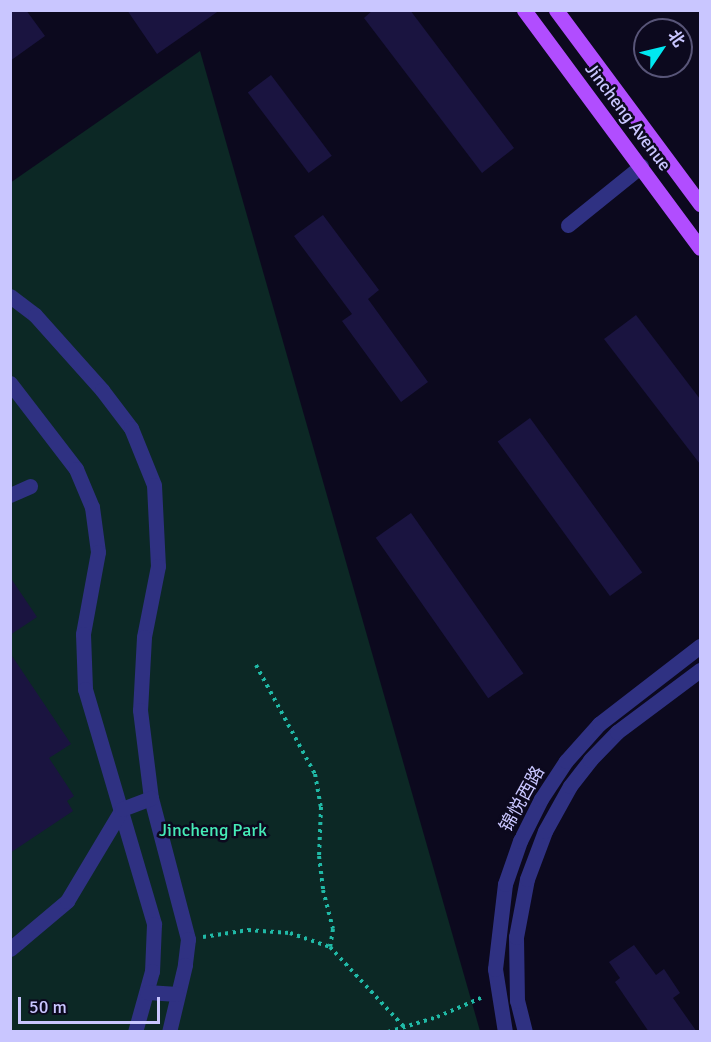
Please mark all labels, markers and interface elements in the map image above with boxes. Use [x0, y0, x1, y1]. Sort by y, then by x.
north arrow [633, 18, 693, 78]
text: 北 [663, 27, 689, 51]
street label: Jincheng Avenue [580, 59, 676, 175]
street label: 锦悦西路 [495, 762, 549, 836]
park label: Jincheng Park [159, 819, 267, 841]
scale bar [21, 985, 164, 1023]
text: 50 m [29, 996, 67, 1018]

